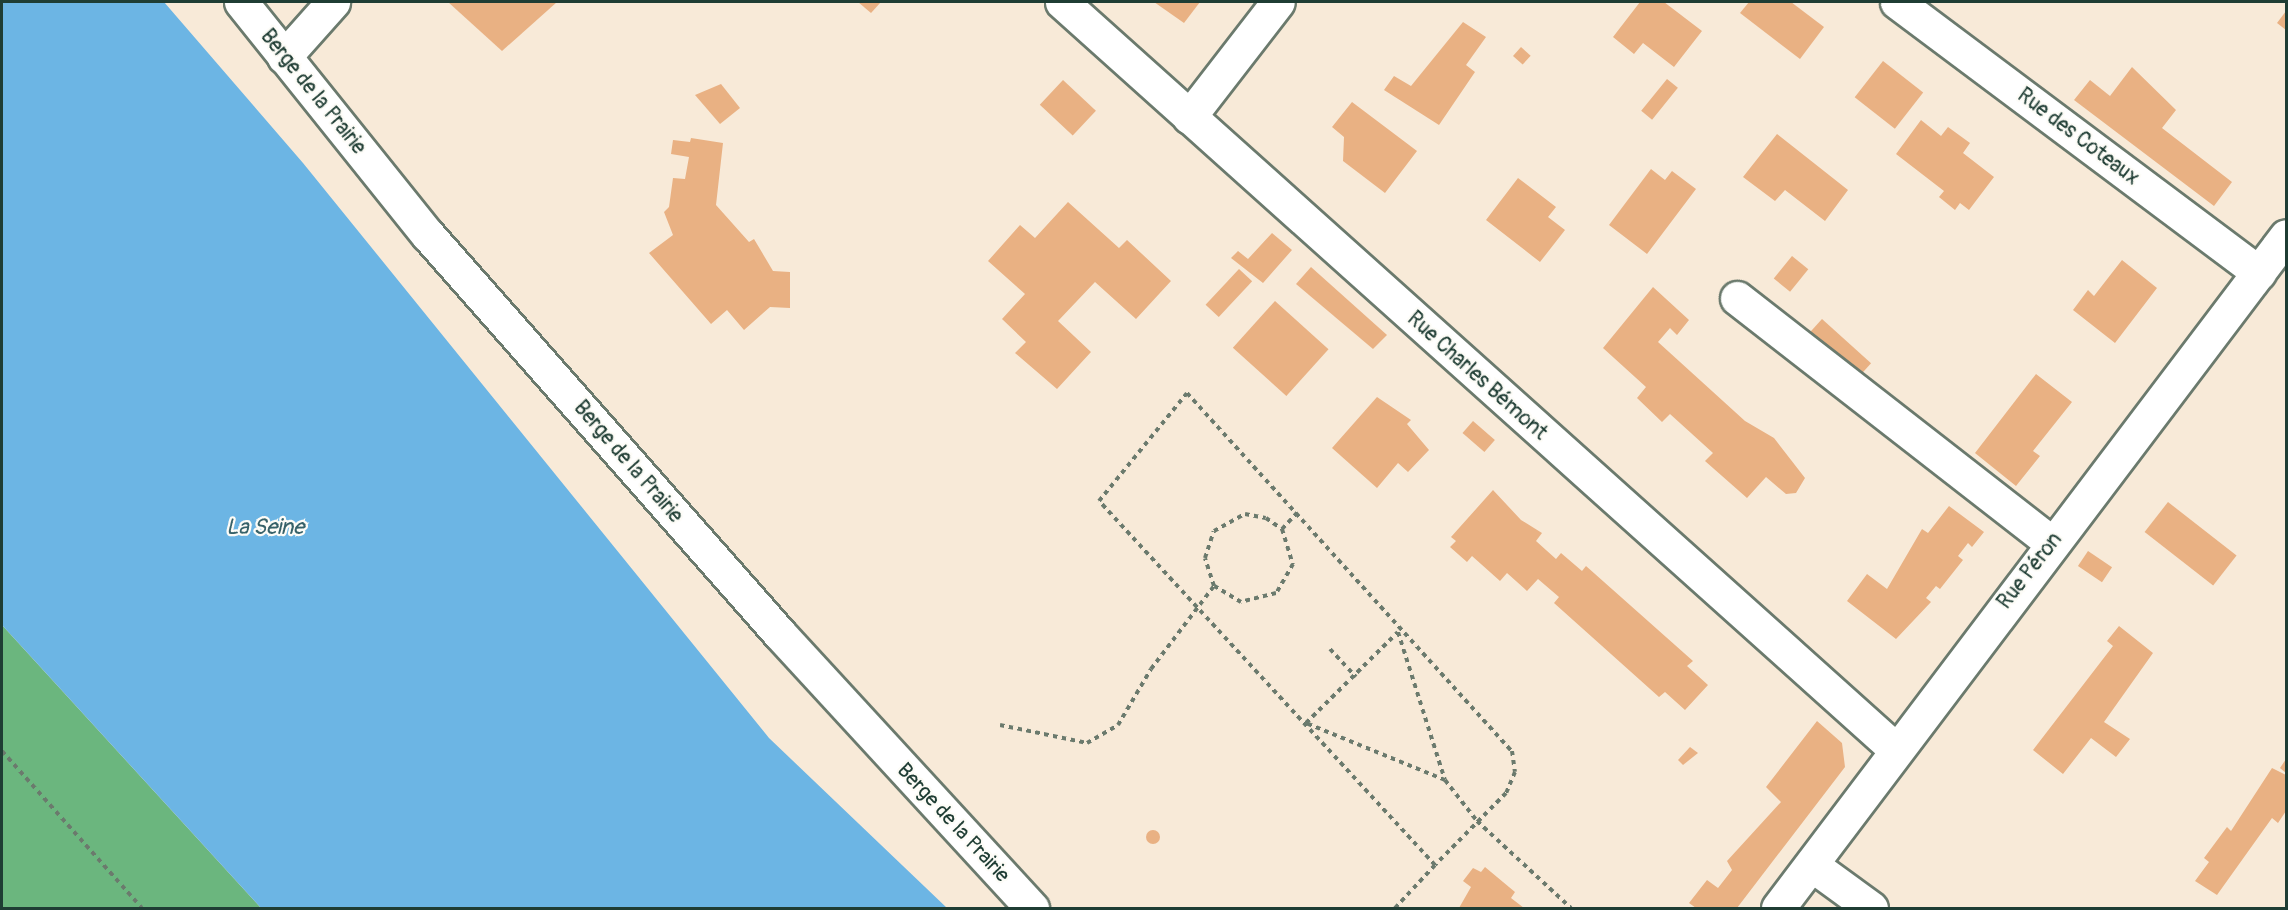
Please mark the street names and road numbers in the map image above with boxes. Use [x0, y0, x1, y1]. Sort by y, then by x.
street label: Berge de la Prairie [255, 24, 371, 160]
street label: Rue des Coteaux [2012, 83, 2144, 191]
street label: Rue Charles Bémont [1402, 306, 1552, 446]
street label: Berge de la Prairie [568, 396, 688, 528]
street label: Rue Péron [1992, 528, 2068, 614]
street label: Berge de la Prairie [891, 758, 1015, 888]

